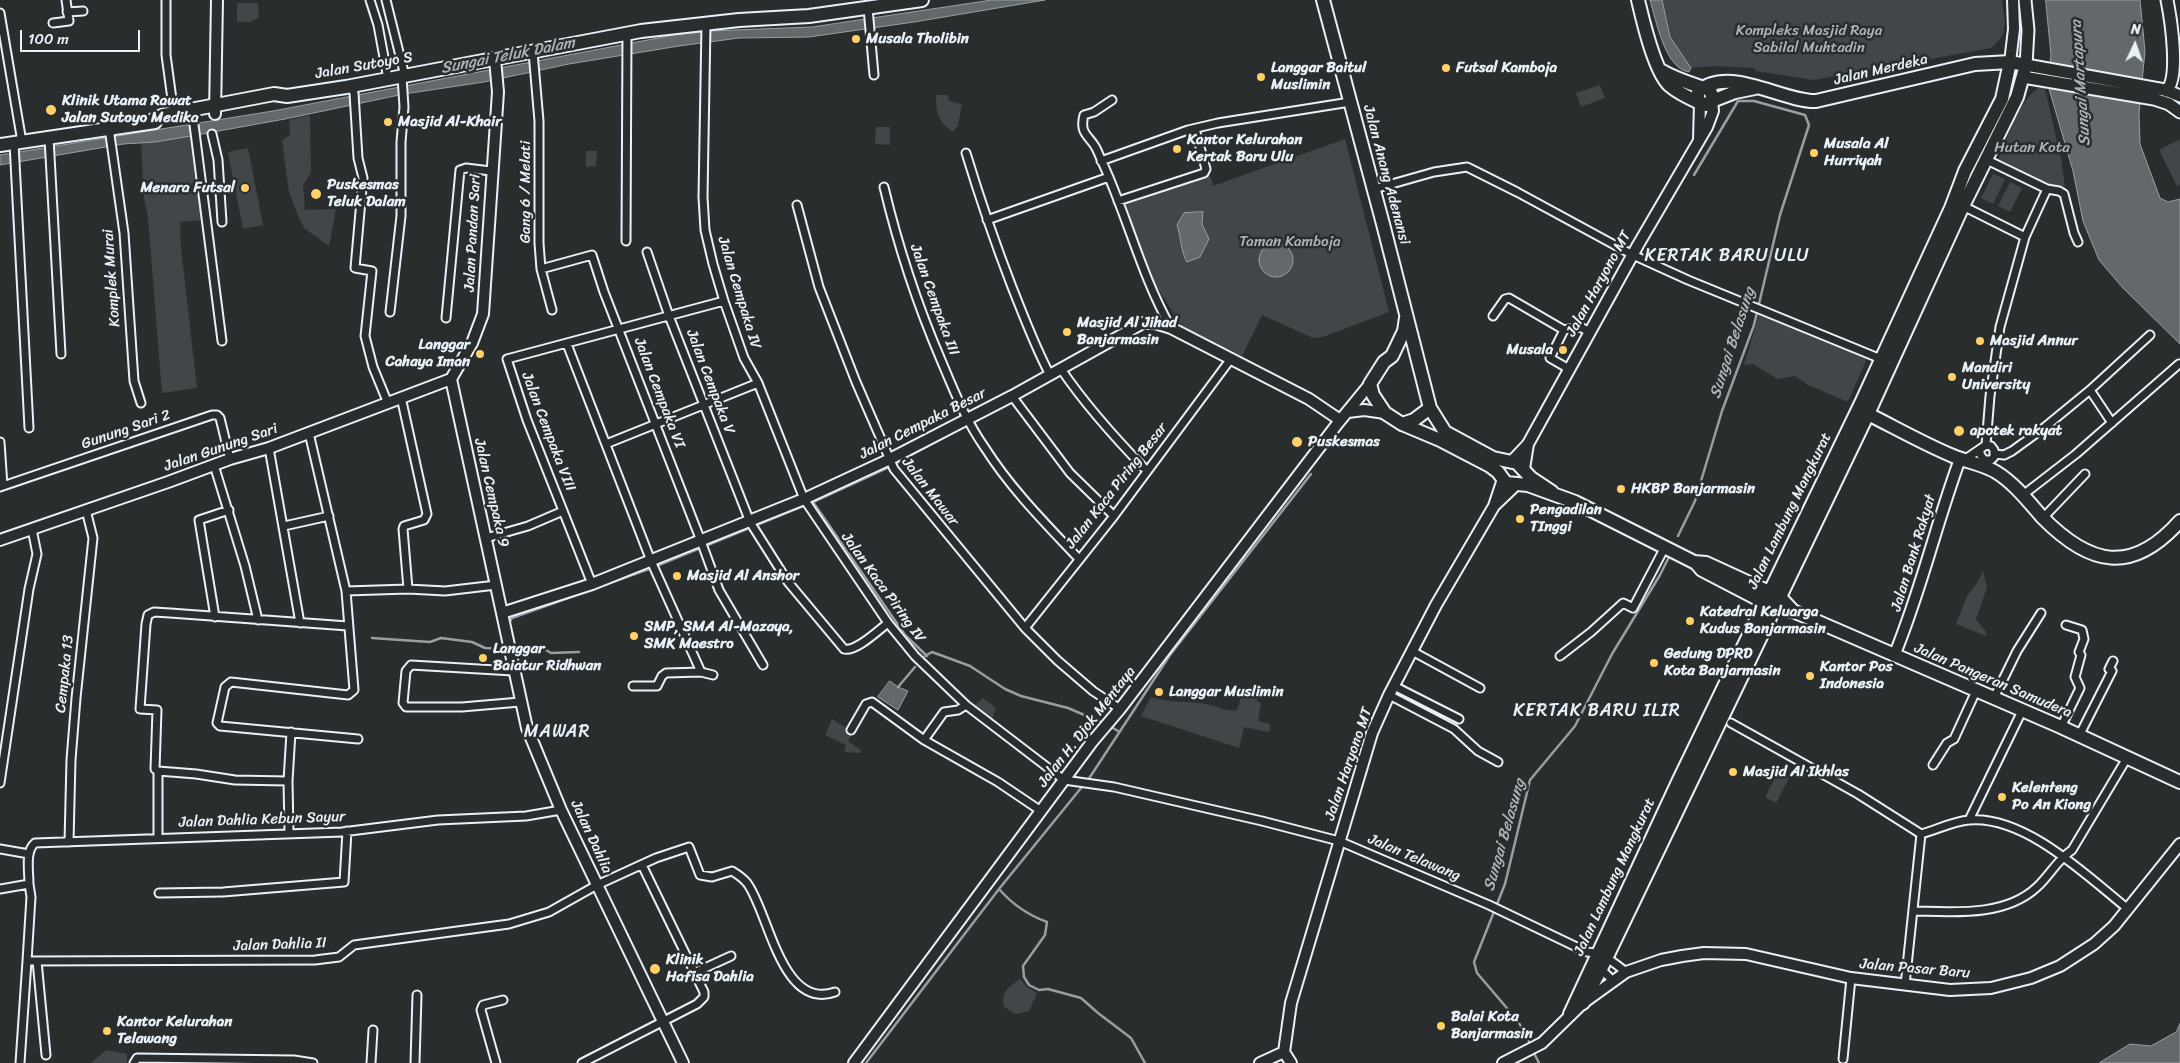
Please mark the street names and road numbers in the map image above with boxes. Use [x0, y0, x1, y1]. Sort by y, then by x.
street label: Jalan Sutoyo S [314, 49, 414, 83]
street label: Jalan Merdeka [1832, 50, 1930, 90]
street label: Jalan Anang Adenansi [1359, 103, 1413, 247]
street label: Gang 6 / Melati [517, 141, 535, 243]
street label: Jalan Pandan Sari [461, 174, 485, 292]
street label: Komplek Murai [100, 228, 124, 328]
street label: Jalan Haryono MT [1563, 228, 1635, 340]
street label: Jalan Cempaka IV [713, 235, 765, 351]
street label: Jalan Cempaka III [906, 242, 962, 358]
street label: Jalan Cempaka V [682, 327, 738, 437]
street label: Jalan Cempaka VI [630, 335, 688, 451]
street label: Jalan Cempaka VIII [517, 370, 579, 494]
street label: Jalan Cempaka Besar [857, 384, 989, 464]
street label: Gunung Sari 2 [79, 406, 173, 454]
street label: Jalan Kaca Piring Besar [1062, 419, 1172, 553]
street label: Jalan Gunung Sari [162, 420, 280, 476]
street label: Jalan Lambung Mangkurat [1744, 430, 1836, 592]
street label: Jalan Cempaka 9 [470, 437, 512, 549]
street label: Jalan Mawar [898, 454, 962, 530]
street label: Jalan Bank Rakyat [1888, 492, 1940, 614]
street label: Jalan Kaca Piring IV [837, 529, 929, 647]
street label: Cempaka 13 [52, 634, 78, 714]
street label: Jalan Pangeran Samudera [1912, 640, 2074, 722]
street label: Jalan H. Djok Mentaya [1034, 663, 1140, 791]
street label: Jalan Haryono MT [1321, 705, 1377, 823]
street label: Jalan Lambung Mangkurat [1571, 795, 1659, 959]
street label: Jalan Dahlia [566, 798, 616, 876]
street label: Jalan Dahlia Kebun Sayur [178, 808, 346, 832]
street label: Jalan Telawang [1365, 830, 1463, 886]
street label: Jalan Dahlia II [233, 934, 327, 956]
street label: Jalan Pasar Baru [1859, 955, 1971, 983]

